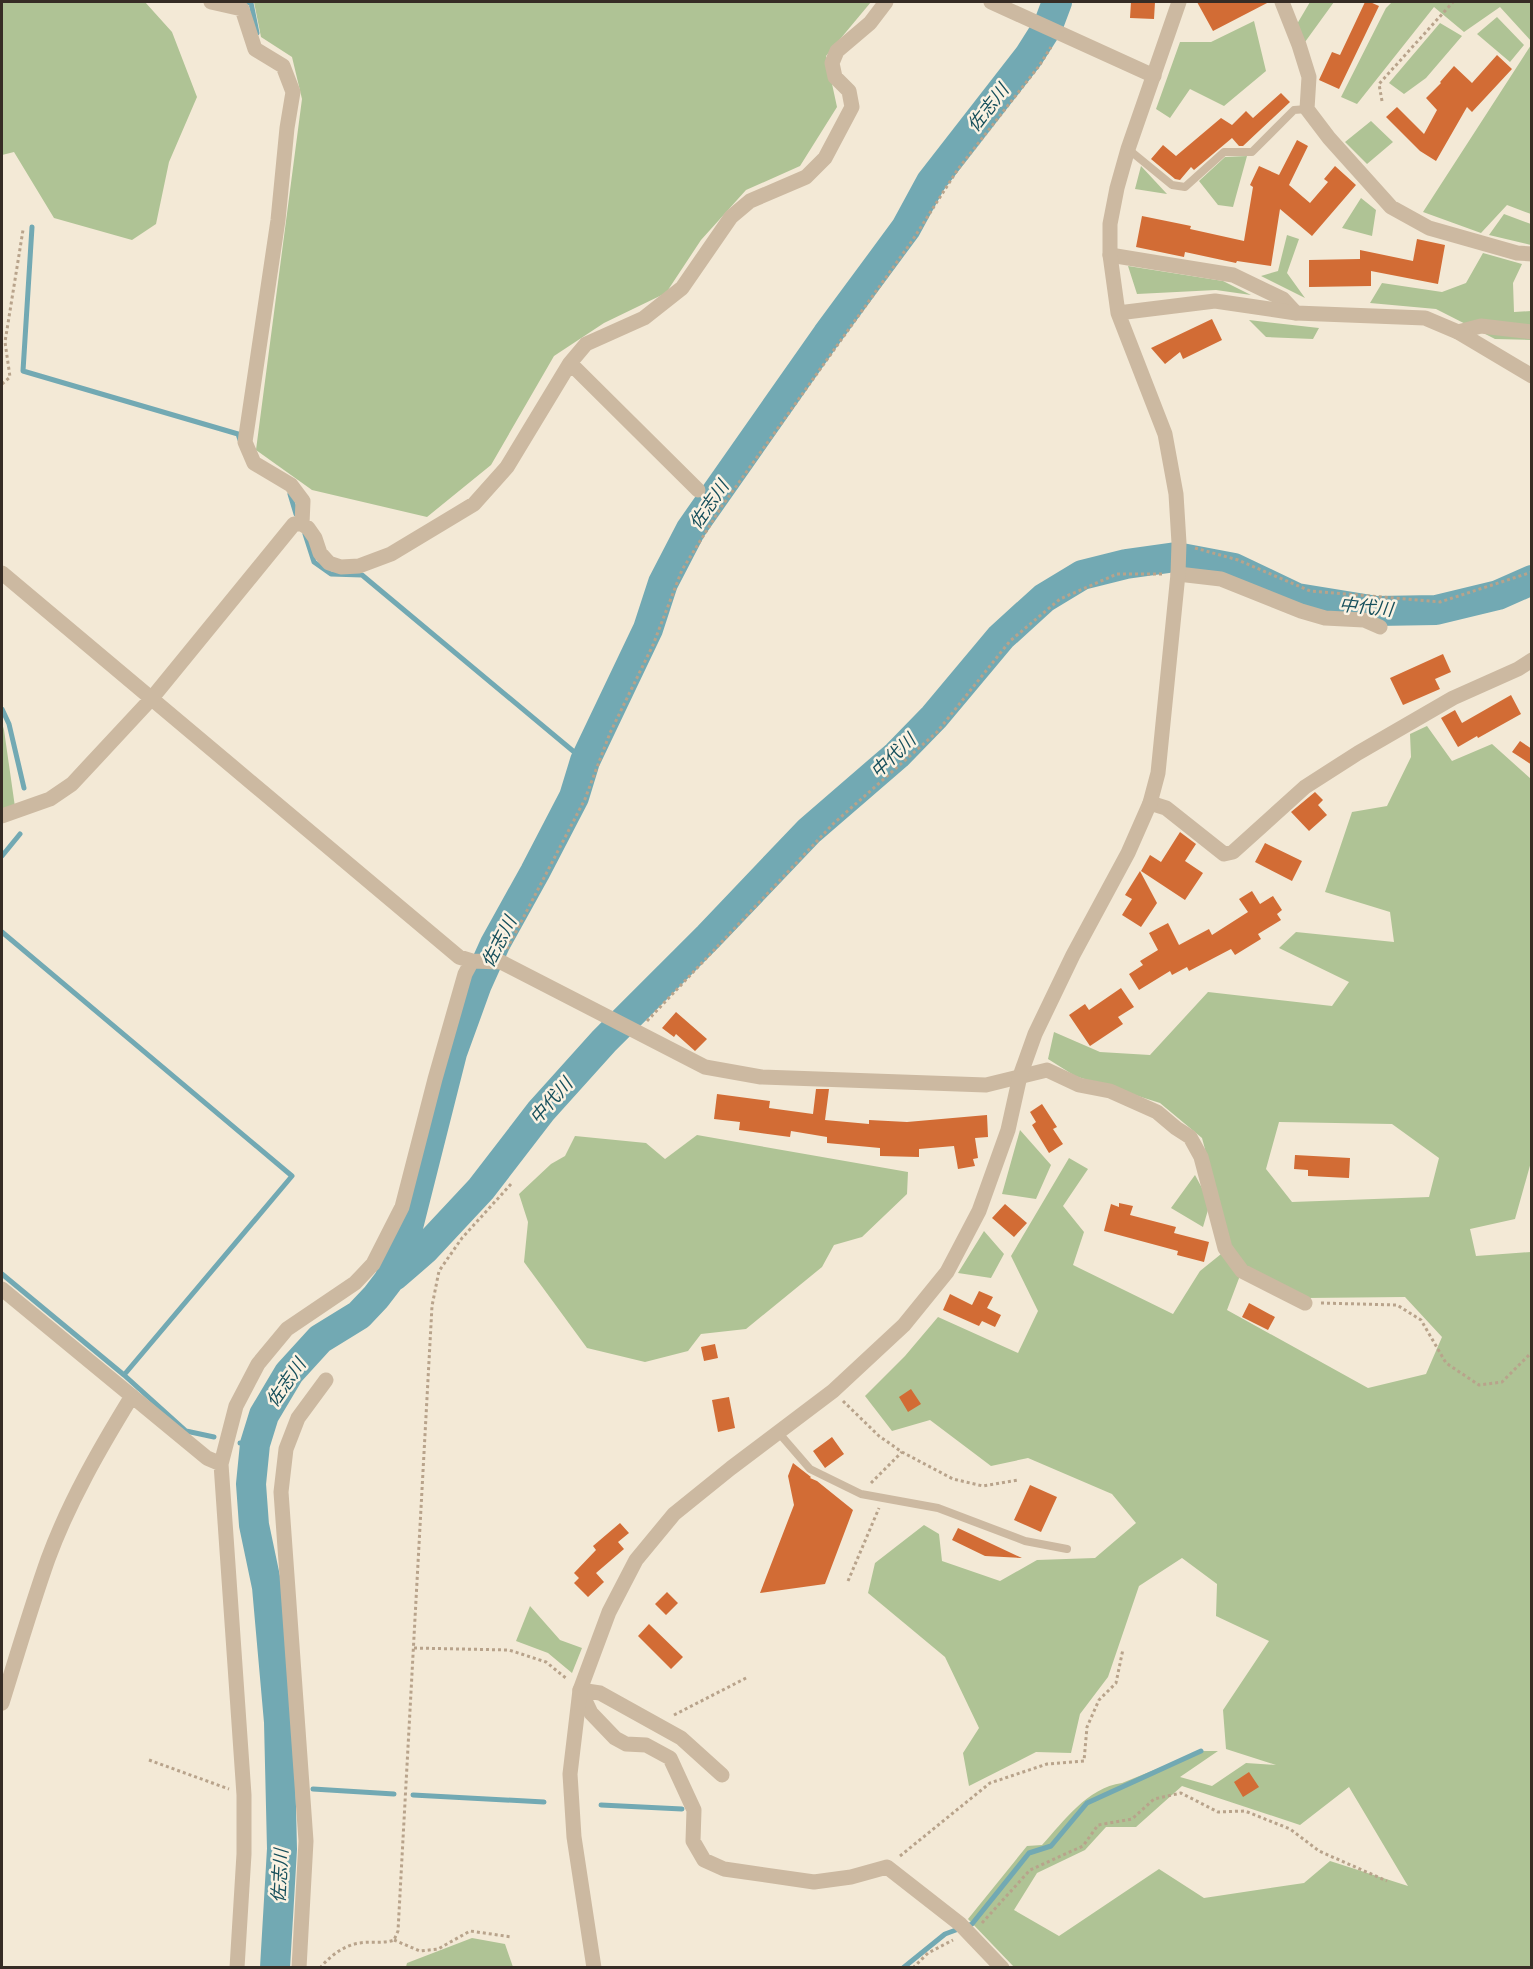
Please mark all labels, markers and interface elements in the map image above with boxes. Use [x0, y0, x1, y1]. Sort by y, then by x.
water label: 佐志川 [963, 79, 1014, 135]
water label: 佐志川 [685, 476, 734, 533]
water label: 中代川 [1338, 594, 1396, 620]
water label: 中代川 [867, 729, 921, 782]
water label: 佐志川 [478, 912, 521, 971]
water label: 中代川 [526, 1073, 578, 1128]
water label: 佐志川 [262, 1354, 311, 1411]
water label: 佐志川 [269, 1847, 292, 1903]

